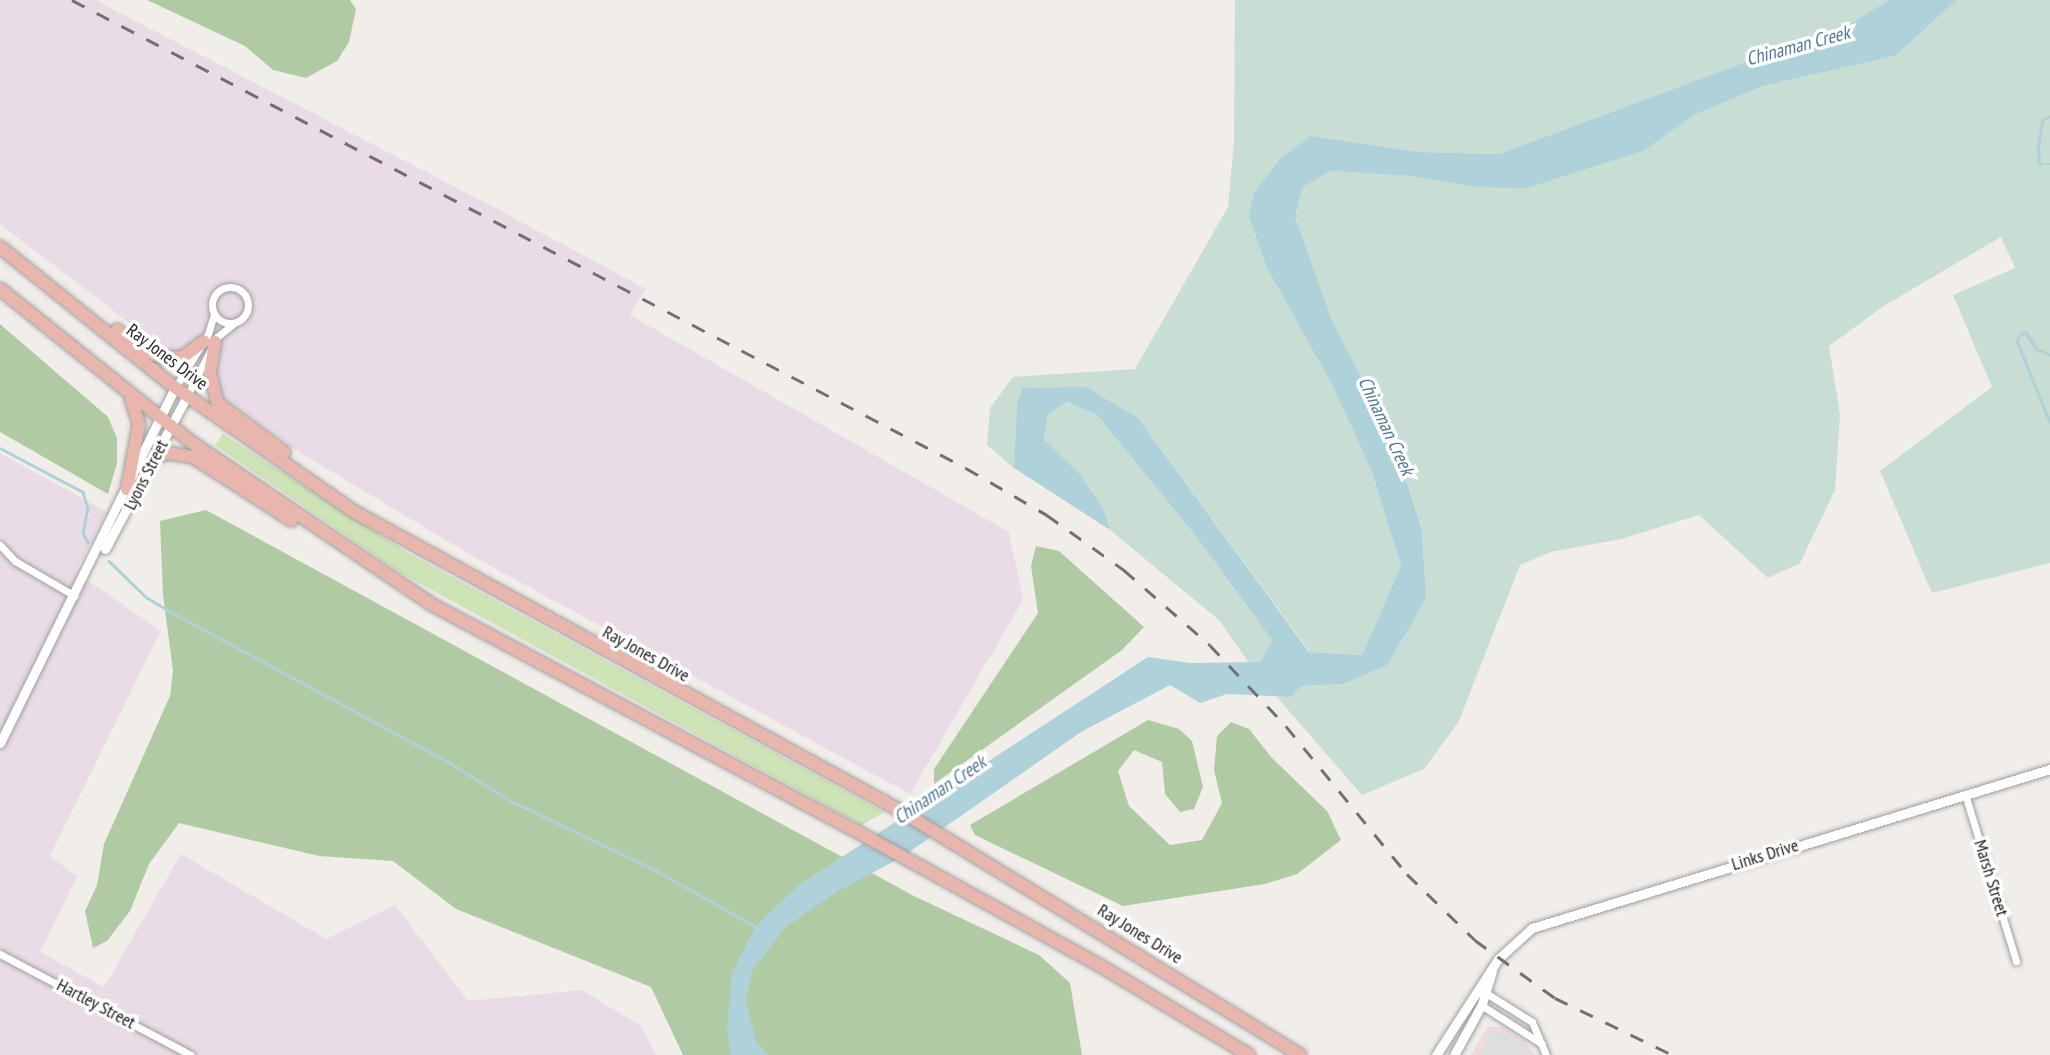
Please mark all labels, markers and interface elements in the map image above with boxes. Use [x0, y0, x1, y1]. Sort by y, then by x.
water label: Chinaman Creek [1744, 21, 1852, 71]
street label: Ray Jones Drive [122, 319, 212, 395]
water label: Chinaman Creek [1353, 373, 1419, 479]
street label: Lyons Street [119, 436, 173, 514]
street label: Ray Jones Drive [599, 621, 693, 687]
water label: Chinaman Creek [890, 751, 990, 829]
street label: Links Drive [1729, 835, 1801, 875]
street label: Marsh Street [1969, 837, 2013, 919]
street label: Ray Jones Drive [1093, 899, 1187, 969]
street label: Hartley Street [53, 974, 139, 1034]

